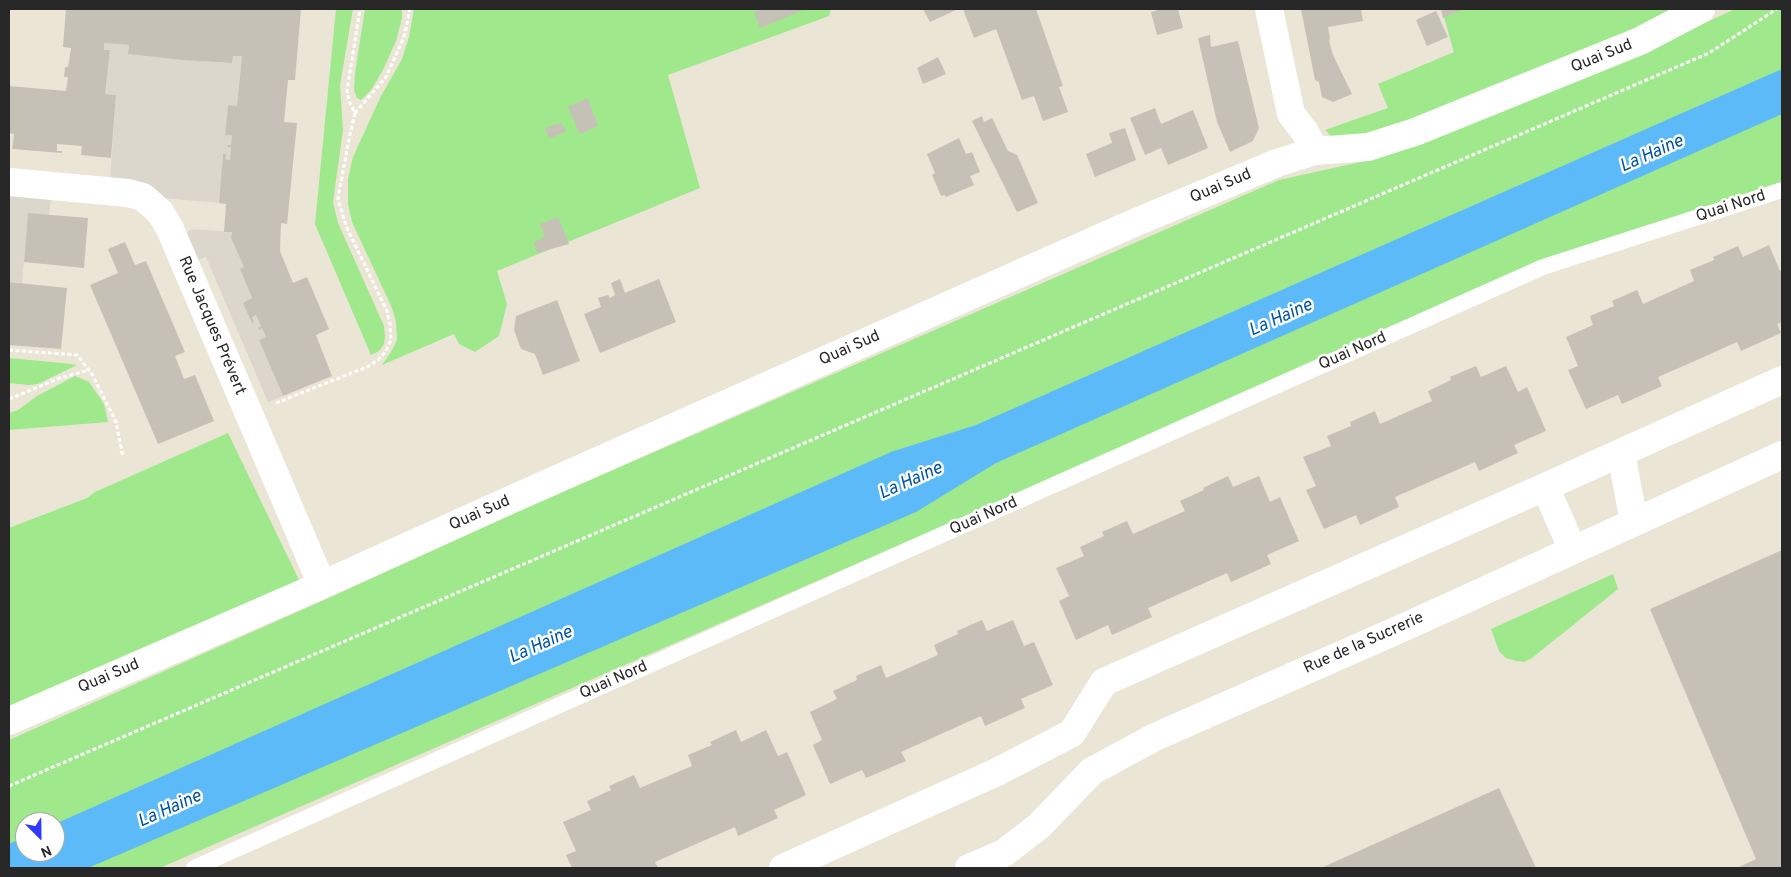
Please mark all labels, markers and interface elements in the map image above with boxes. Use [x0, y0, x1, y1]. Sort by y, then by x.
street label: Quai Sud [1568, 36, 1636, 78]
water label: La Haine [1617, 131, 1687, 179]
street label: Quai Sud [1188, 166, 1254, 208]
street label: Quai Nord [1694, 187, 1768, 227]
street label: Rue Jacques Prévert [173, 254, 249, 398]
water label: La Haine [1246, 295, 1316, 343]
street label: Quai Sud [817, 327, 883, 371]
street label: Quai Nord [1316, 329, 1390, 375]
water label: La Haine [876, 458, 946, 506]
street label: Quai Sud [447, 492, 513, 536]
street label: Quai Nord [947, 494, 1021, 540]
street label: Rue de la Sucrerie [1301, 609, 1427, 679]
water label: La Haine [506, 622, 576, 670]
street label: Quai Sud [76, 656, 142, 698]
street label: Quai Nord [577, 658, 651, 704]
water label: La Haine [135, 786, 205, 834]
north arrow [15, 812, 65, 862]
text: N [38, 841, 54, 860]

